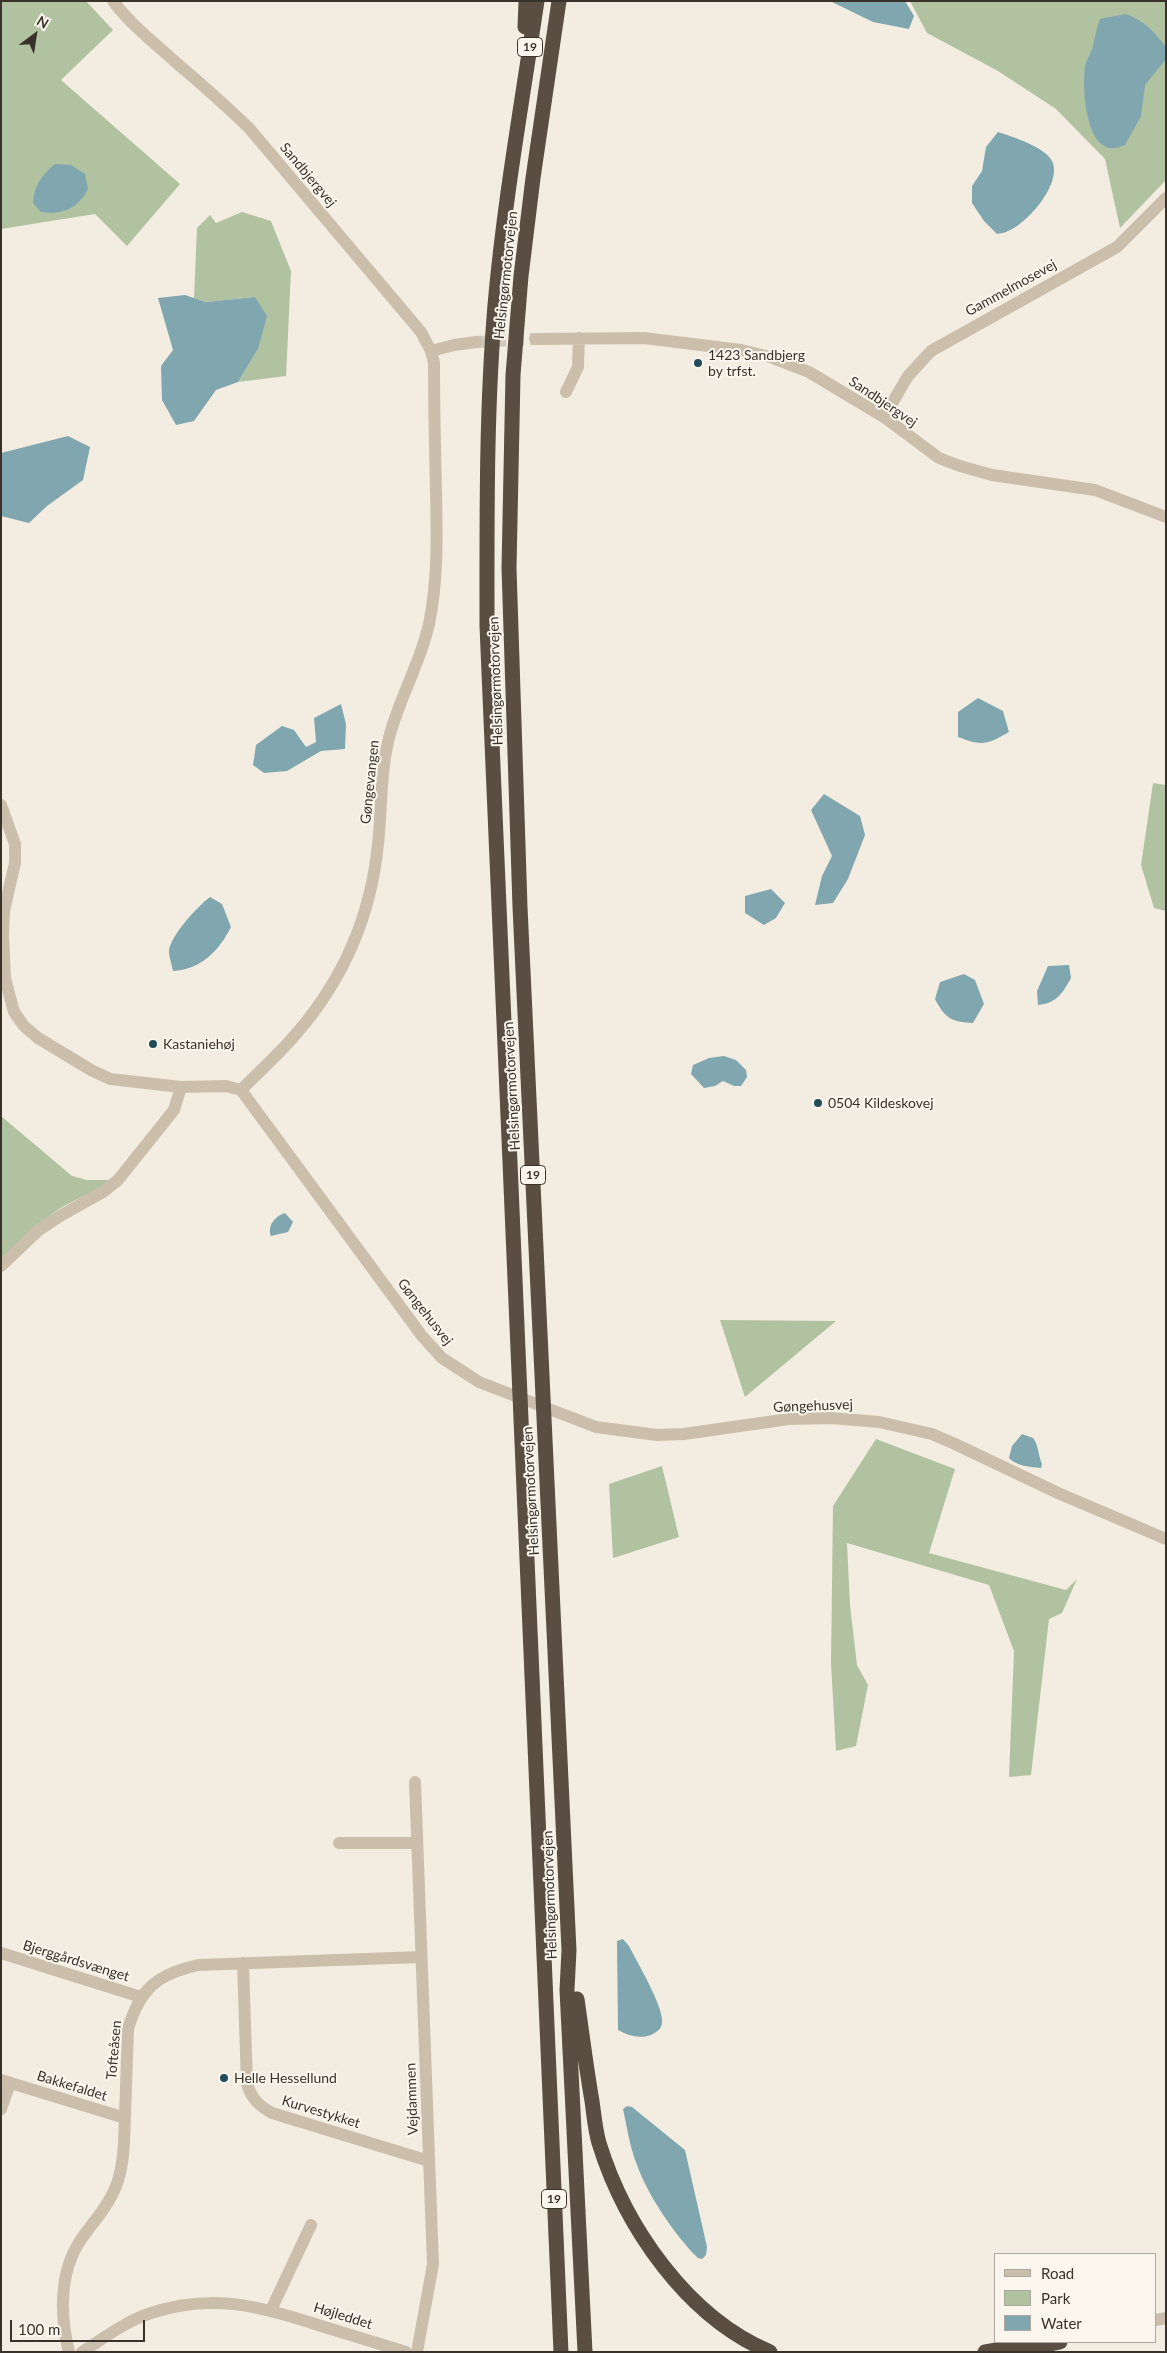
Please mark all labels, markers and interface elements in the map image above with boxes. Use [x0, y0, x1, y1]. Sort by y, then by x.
north arrow [10, 10, 60, 60]
text: N [34, 12, 52, 32]
road number: 19 [518, 38, 542, 56]
street label: Sandbjergvej [276, 139, 340, 211]
street label: Helsingørmotorvejen [491, 210, 521, 340]
street label: Gammelmosevej [963, 256, 1059, 320]
place label: 1423 Sandbjerg by trfst. [708, 347, 805, 380]
marker: 1423 Sandbjerg by trfst. [692, 357, 704, 369]
street label: Sandbjergvej [846, 373, 920, 431]
street label: Helsingørmotorvejen [485, 616, 507, 746]
street label: Gøngevangen [357, 739, 383, 825]
street label: Helsingørmotorvejen [500, 1021, 524, 1151]
place label: Kastaniehøj [163, 1036, 235, 1052]
marker: Kastaniehøj [147, 1038, 159, 1050]
place label: 0504 Kildeskovej [828, 1095, 934, 1111]
marker: 0504 Kildeskovej [812, 1097, 824, 1109]
road number: 19 [520, 1166, 546, 1184]
street label: Gøngehusvej [394, 1275, 456, 1349]
street label: Gøngehusvej [773, 1396, 853, 1416]
street label: Helsingørmotorvejen [519, 1426, 543, 1556]
street label: Helsingørmotorvejen [539, 1830, 561, 1960]
street label: Bjerggårdsvænget [21, 1937, 131, 1985]
street label: Tofteåsen [103, 2020, 125, 2080]
street label: Vejdammen [402, 2063, 422, 2135]
street label: Bakkefaldet [35, 2067, 109, 2105]
place label: Helle Hessellund [234, 2070, 337, 2086]
marker: Helle Hessellund [218, 2072, 230, 2084]
street label: Kurvestykket [280, 2092, 362, 2132]
road number: 19 [542, 2190, 566, 2208]
legend [994, 2253, 1157, 2343]
text: Road [1041, 2264, 1074, 2282]
text: Park [1041, 2289, 1070, 2307]
street label: Højleddet [312, 2299, 374, 2333]
scale bar [12, 2310, 148, 2342]
text: Water [1041, 2314, 1082, 2332]
text: 100 m [18, 2320, 60, 2338]

